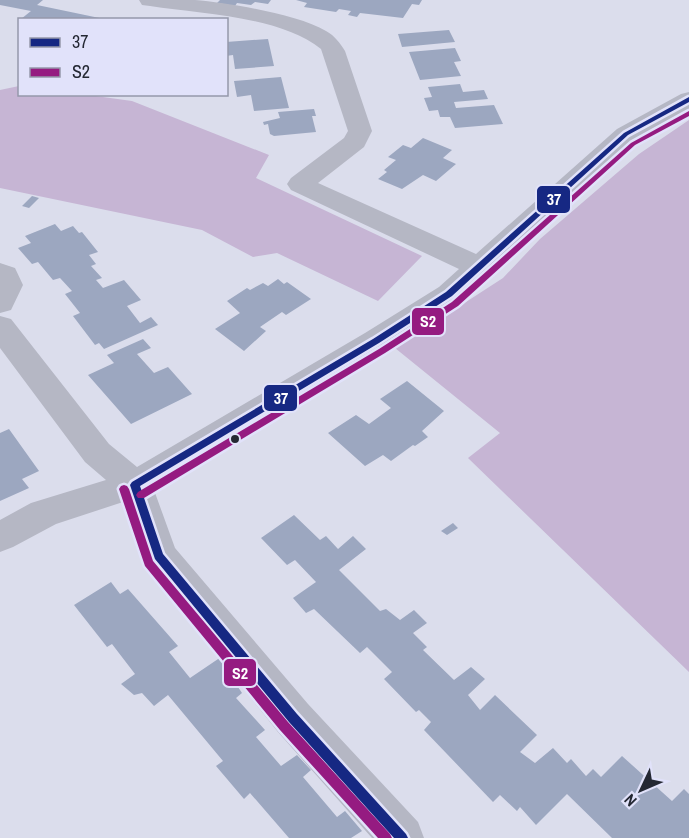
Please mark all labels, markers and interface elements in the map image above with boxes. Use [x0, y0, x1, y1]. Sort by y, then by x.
legend [18, 18, 228, 96]
text: 37 [72, 29, 88, 54]
text: S2 [72, 59, 90, 84]
line badge: 37 [536, 185, 571, 214]
text: 37 [547, 188, 561, 210]
line badge: S2 [411, 307, 445, 336]
text: S2 [420, 310, 436, 332]
line badge: 37 [263, 384, 298, 412]
text: 37 [274, 387, 288, 409]
unlabelled marker [229, 433, 241, 445]
line badge: S2 [223, 658, 257, 687]
text: S2 [232, 662, 248, 684]
north arrow [611, 760, 671, 820]
text: N [619, 789, 641, 811]

